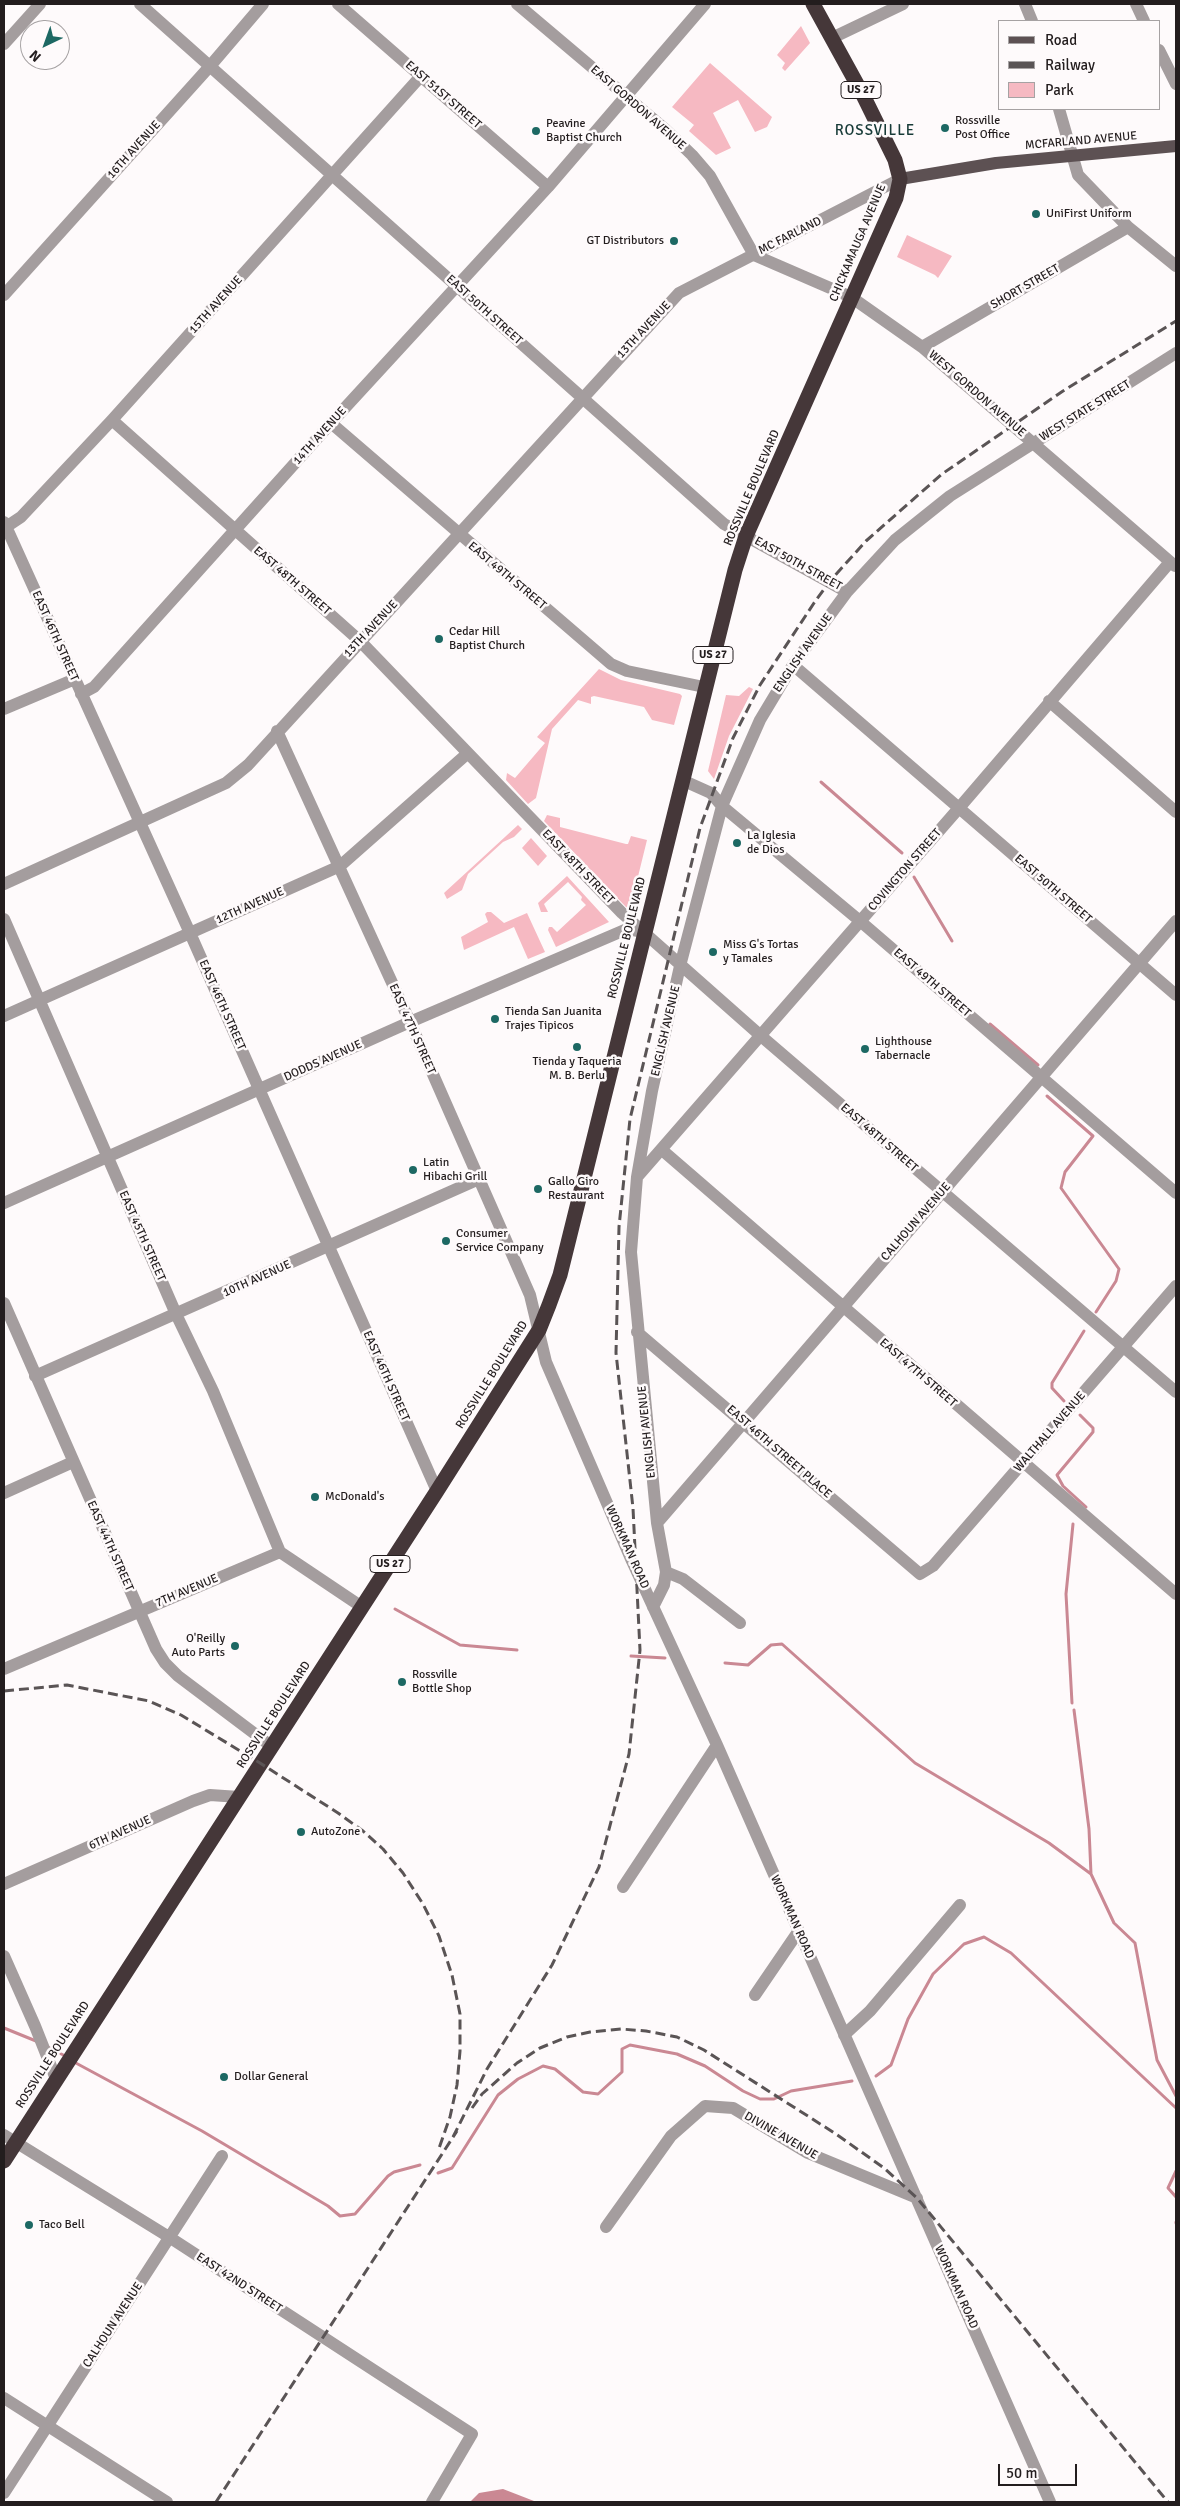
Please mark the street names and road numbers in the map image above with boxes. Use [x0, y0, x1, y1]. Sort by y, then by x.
street label: EAST 51ST STREET [402, 58, 484, 132]
street label: EAST GORDON AVENUE [587, 63, 689, 153]
road number: US 27 [841, 82, 881, 98]
street label: 16TH AVENUE [104, 118, 164, 182]
street label: MCFARLAND AVENUE [1024, 129, 1138, 153]
street label: CHICKAMAUGA AVENUE [827, 182, 889, 304]
street label: MC FARLAND [756, 214, 824, 258]
street label: SHORT STREET [988, 261, 1062, 313]
street label: EAST 50TH STREET [443, 272, 525, 348]
street label: 15TH AVENUE [186, 273, 246, 337]
street label: 13TH AVENUE [614, 298, 674, 362]
street label: WEST GORDON AVENUE [925, 348, 1029, 440]
street label: WEST STATE STREET [1037, 377, 1133, 445]
street label: 14TH AVENUE [290, 404, 350, 468]
street label: ROSSVILLE BOULEVARD [721, 428, 783, 548]
street label: EAST 50TH STREET [752, 534, 844, 594]
street label: EAST 49TH STREET [465, 539, 549, 613]
street label: EAST 48TH STREET [250, 544, 334, 618]
street label: EAST 46TH STREET [29, 589, 81, 683]
street label: 13TH AVENUE [341, 597, 401, 661]
street label: ENGLISH AVENUE [770, 611, 836, 695]
road number: US 27 [693, 646, 733, 664]
street label: COVINGTON STREET [865, 826, 945, 914]
street label: EAST 48TH STREET [539, 827, 617, 907]
street label: EAST 50TH STREET [1011, 852, 1095, 926]
street label: ROSSVILLE BOULEVARD [605, 876, 649, 1000]
street label: 12TH AVENUE [214, 885, 286, 927]
street label: EAST 49TH STREET [890, 946, 974, 1020]
street label: EAST 46TH STREET [196, 958, 248, 1052]
street label: EAST 47TH STREET [386, 982, 438, 1076]
street label: ENGLISH AVENUE [649, 984, 683, 1078]
street label: DODDS AVENUE [282, 1037, 364, 1085]
street label: EAST 48TH STREET [837, 1101, 921, 1175]
street label: CALHOUN AVENUE [878, 1180, 954, 1264]
street label: EAST 45TH STREET [116, 1189, 168, 1283]
street label: 10TH AVENUE [221, 1258, 293, 1300]
street label: ROSSVILLE BOULEVARD [453, 1318, 531, 1432]
street label: EAST 46TH STREET [360, 1329, 412, 1423]
street label: EAST 47TH STREET [876, 1336, 960, 1410]
street label: ENGLISH AVENUE [635, 1385, 659, 1479]
street label: WALTHALL AVENUE [1011, 1389, 1089, 1475]
street label: EAST 46TH STREET PLACE [724, 1402, 834, 1502]
street label: EAST 44TH STREET [84, 1499, 136, 1593]
street label: WORKMAN ROAD [602, 1503, 652, 1591]
road number: US 27 [370, 1556, 410, 1572]
street label: 7TH AVENUE [154, 1571, 220, 1611]
street label: ROSSVILLE BOULEVARD [234, 1659, 314, 1771]
street label: 6TH AVENUE [87, 1813, 153, 1853]
street label: WORKMAN ROAD [767, 1873, 817, 1961]
street label: ROSSVILLE BOULEVARD [13, 1999, 93, 2111]
street label: DIVINE AVENUE [742, 2109, 820, 2163]
street label: WORKMAN ROAD [931, 2243, 981, 2331]
street label: EAST 42ND STREET [193, 2250, 285, 2316]
street label: CALHOUN AVENUE [80, 2280, 146, 2370]

